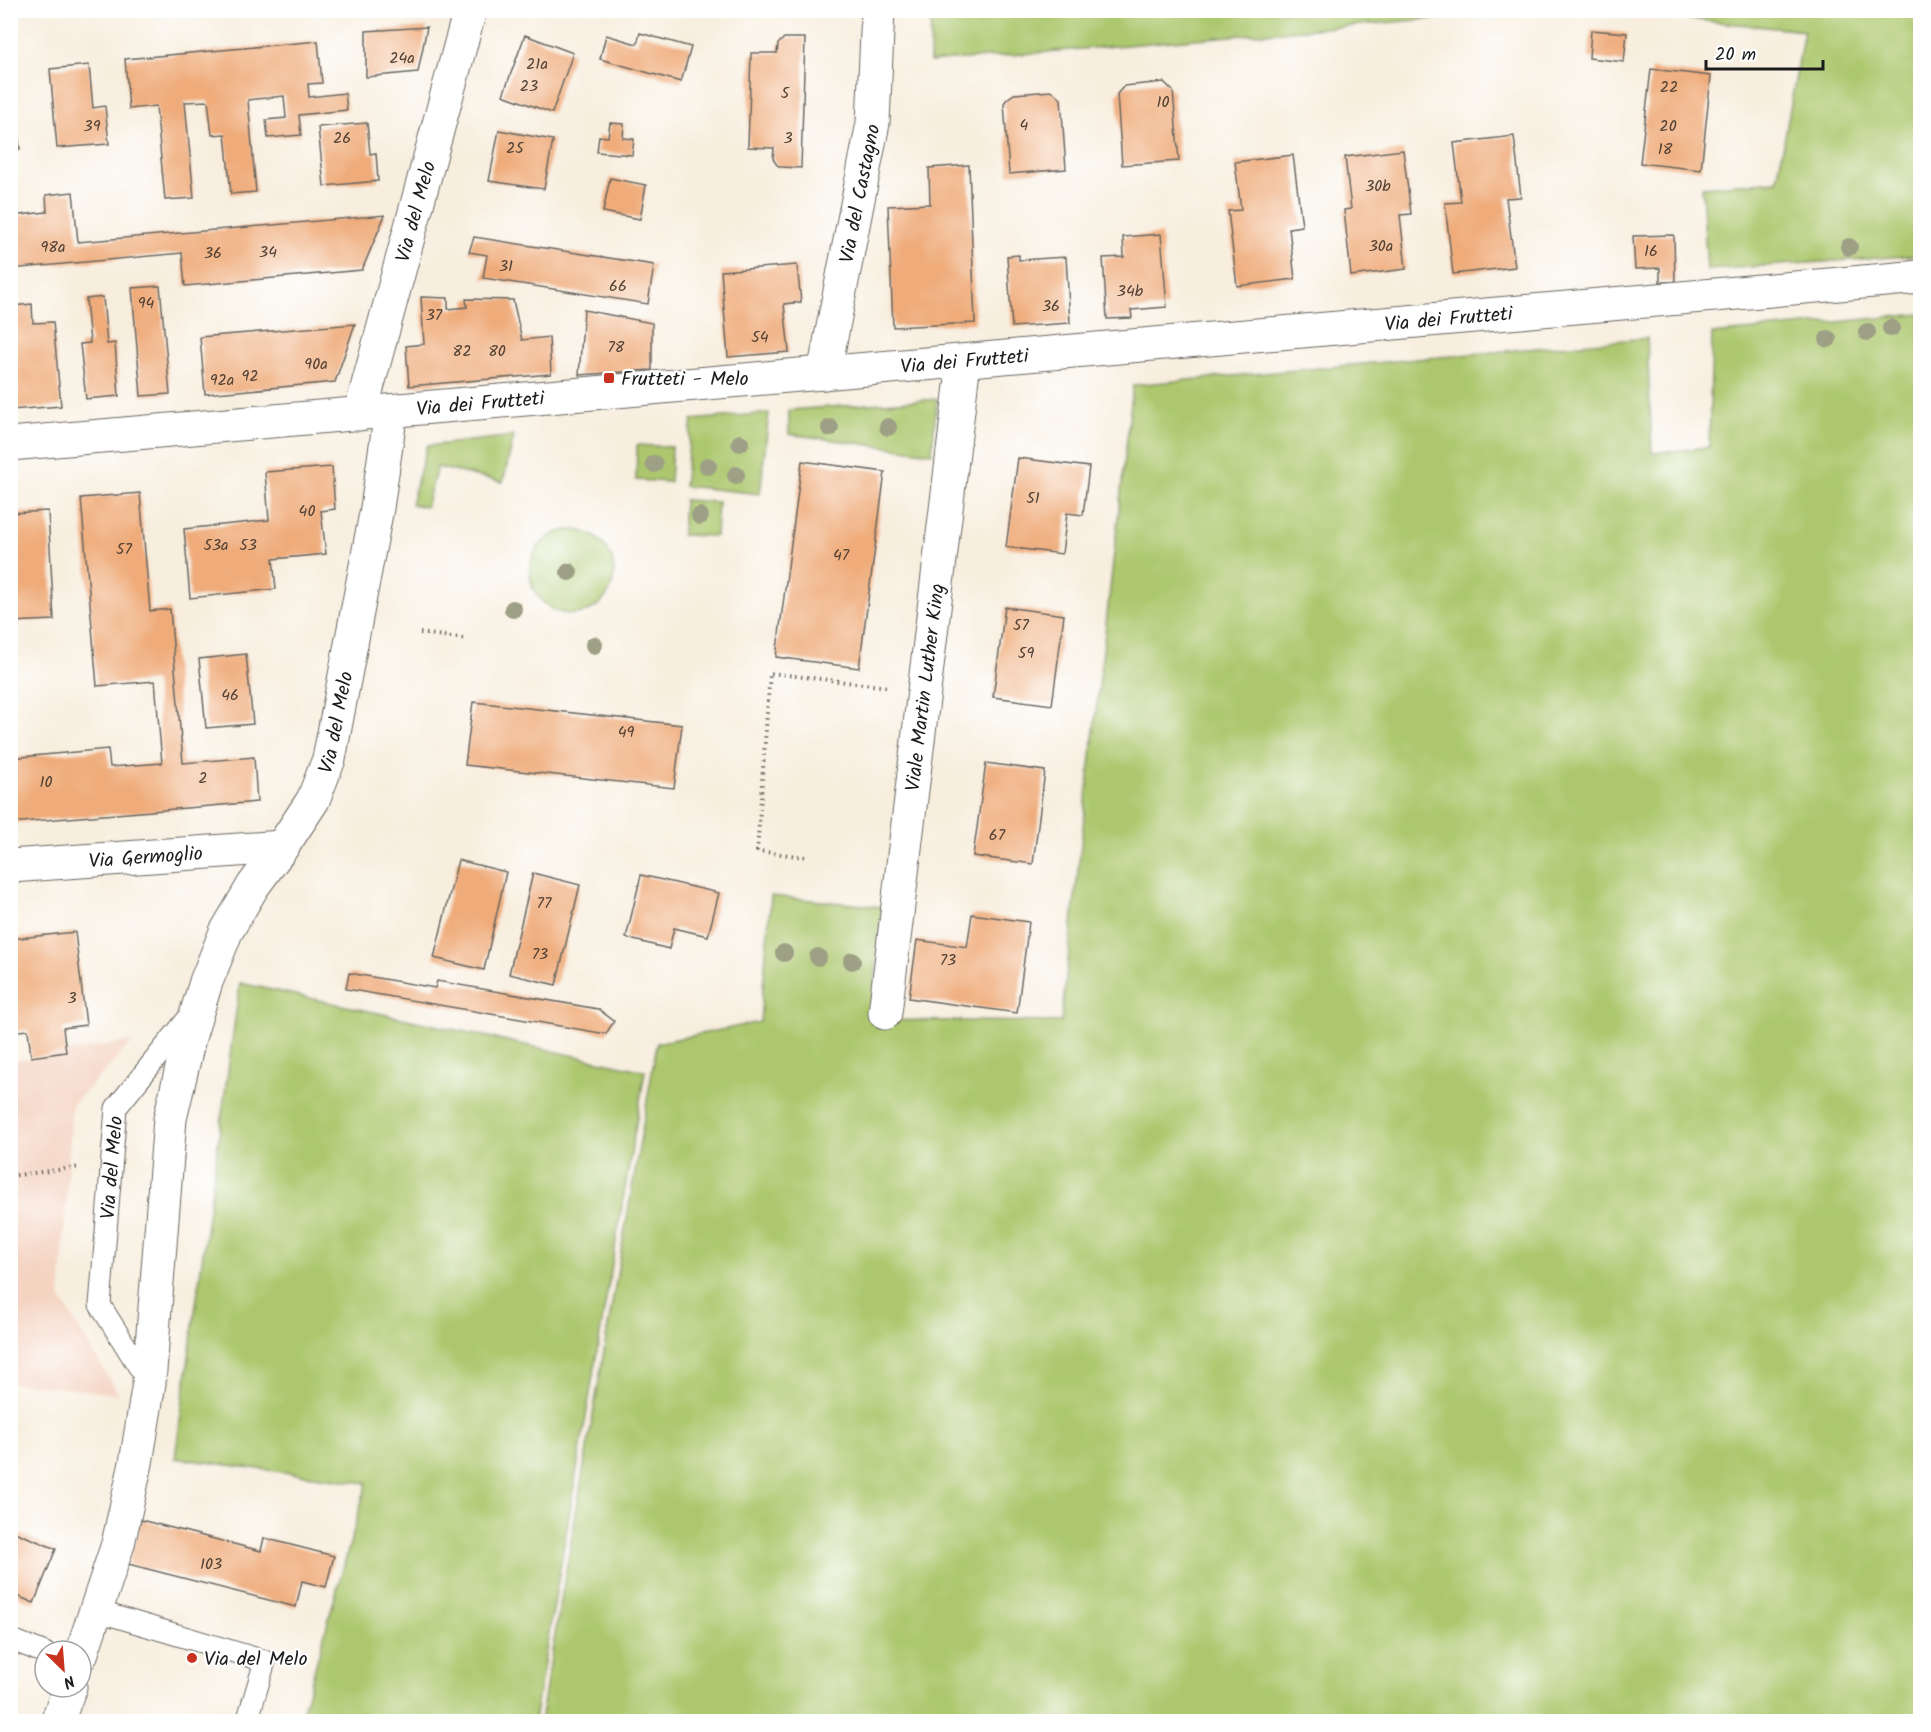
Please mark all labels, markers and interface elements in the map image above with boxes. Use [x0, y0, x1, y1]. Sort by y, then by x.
scale bar [1706, 33, 1823, 71]
text: 20 m [1715, 41, 1756, 70]
house number: 24a [389, 46, 415, 71]
house number: 21a [526, 52, 548, 77]
house number: 23 [520, 74, 538, 99]
house number: 22 [1660, 75, 1678, 100]
house number: 5 [781, 81, 791, 106]
house number: 10 [1156, 90, 1170, 115]
house number: 4 [1020, 113, 1029, 138]
house number: 39 [84, 114, 101, 139]
house number: 20 [1659, 114, 1677, 139]
street label: Via del Castagno [832, 122, 890, 266]
house number: 26 [333, 126, 351, 151]
house number: 3 [783, 126, 793, 151]
house number: 25 [506, 136, 525, 161]
house number: 18 [1658, 137, 1673, 162]
street label: Via del Melo [388, 158, 446, 266]
house number: 30b [1365, 174, 1391, 199]
house number: 30a [1369, 234, 1393, 259]
house number: 98a [41, 235, 65, 260]
house number: 16 [1644, 239, 1658, 264]
house number: 34 [259, 240, 277, 265]
house number: 36 [204, 241, 222, 266]
house number: 31 [499, 254, 513, 279]
house number: 66 [609, 274, 627, 299]
house number: 34b [1117, 279, 1144, 304]
house number: 94 [138, 291, 154, 316]
house number: 36 [1042, 294, 1060, 319]
street label: Via dei Frutteti [1383, 299, 1515, 342]
house number: 37 [426, 303, 443, 328]
house number: 54 [751, 325, 769, 350]
house number: 78 [607, 335, 625, 360]
house number: 82 [453, 339, 471, 364]
house number: 80 [488, 339, 506, 364]
street label: Via dei Frutteti [899, 341, 1031, 384]
house number: 90a [304, 352, 328, 377]
house number: 92 [241, 364, 259, 389]
place label: Frutteti - Melo [621, 364, 749, 396]
house number: 92a [210, 368, 234, 393]
marker: Frutteti - Melo [602, 371, 616, 385]
street label: Via dei Frutteti [415, 383, 547, 426]
house number: 51 [1026, 486, 1040, 511]
house number: 40 [299, 499, 315, 524]
house number: 53a [203, 533, 229, 558]
house number: 53 [239, 533, 257, 558]
house number: 57 [116, 537, 133, 562]
house number: 47 [833, 543, 850, 568]
street label: Viale Martin Luther King [898, 582, 955, 793]
house number: 57 [1013, 613, 1030, 638]
house number: 59 [1018, 641, 1034, 666]
street label: Via del Melo [311, 669, 363, 779]
house number: 46 [221, 683, 239, 708]
house number: 49 [618, 720, 635, 745]
house number: 2 [198, 766, 208, 791]
house number: 10 [39, 770, 53, 795]
house number: 67 [989, 823, 1006, 848]
street label: Via Germoglio [88, 839, 204, 878]
house number: 77 [537, 891, 552, 916]
house number: 73 [532, 942, 548, 967]
house number: 73 [940, 948, 956, 973]
house number: 3 [67, 986, 77, 1011]
street label: Via del Melo [93, 1115, 133, 1221]
house number: 103 [200, 1552, 222, 1577]
north arrow [33, 1639, 93, 1699]
place label: Via del Melo [204, 1644, 307, 1676]
marker: Via del Melo [185, 1651, 199, 1665]
text: N [59, 1668, 79, 1695]

